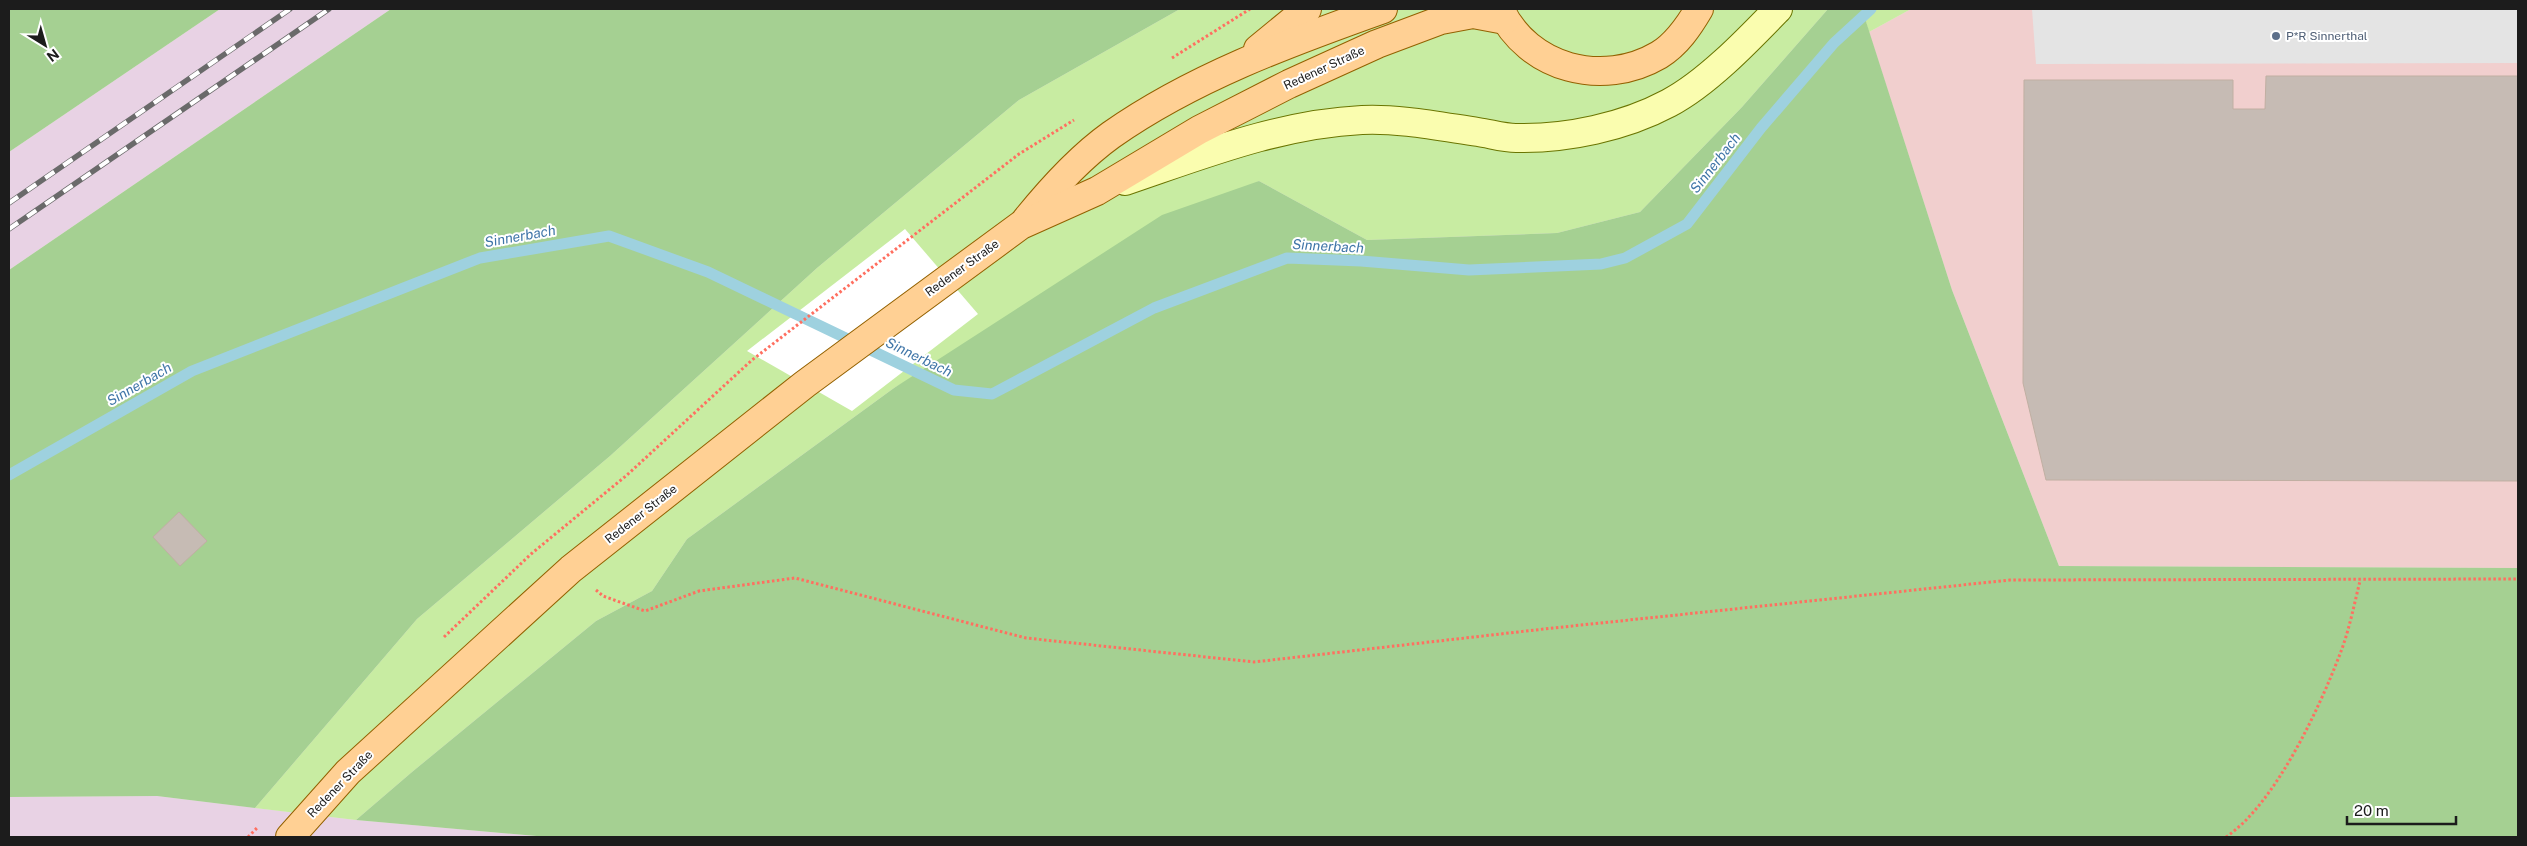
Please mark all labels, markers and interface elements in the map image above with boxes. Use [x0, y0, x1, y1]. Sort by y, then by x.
north arrow [20, 20, 70, 70]
place label: P*R Sinnerthal [2286, 29, 2368, 43]
marker: P*R Sinnerthal [2270, 30, 2282, 42]
street label: Redener Straße [1281, 43, 1367, 93]
text: N [44, 46, 62, 65]
water label: Sinnerbach [1687, 130, 1743, 196]
water label: Sinnerbach [483, 222, 557, 250]
water label: Sinnerbach [1292, 236, 1364, 256]
street label: Redener Straße [923, 237, 1002, 299]
water label: Sinnerbach [883, 334, 955, 380]
water label: Sinnerbach [104, 359, 174, 409]
street label: Redener Straße [602, 481, 680, 546]
street label: Redener Straße [305, 748, 376, 820]
scale bar [2347, 794, 2456, 826]
text: 20 m [2354, 802, 2389, 819]

